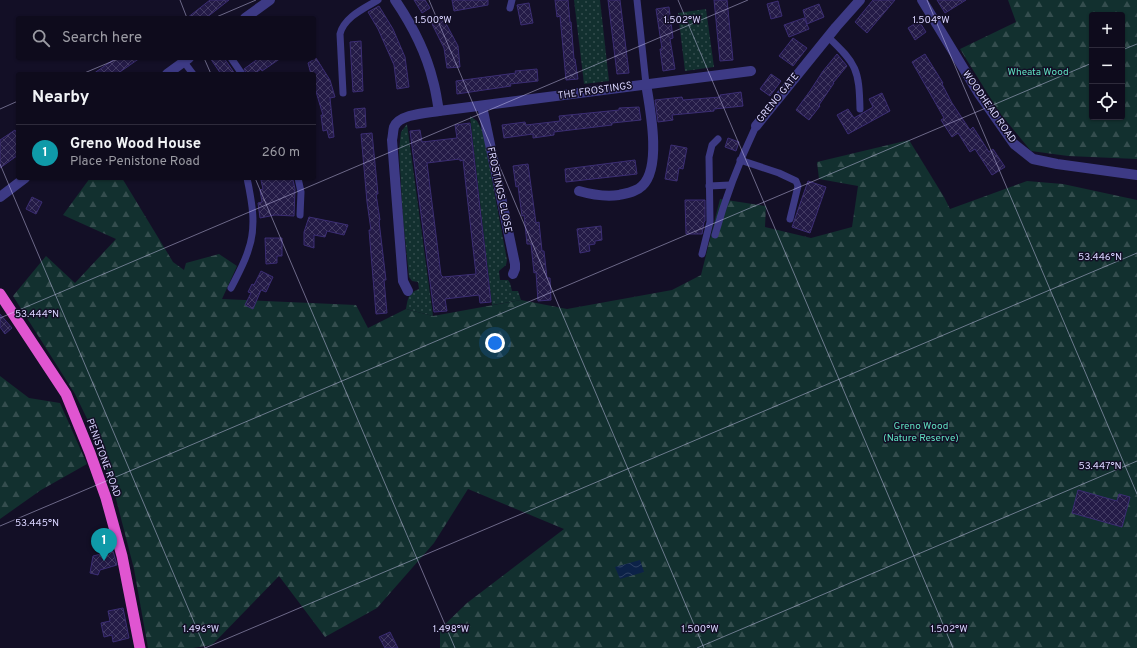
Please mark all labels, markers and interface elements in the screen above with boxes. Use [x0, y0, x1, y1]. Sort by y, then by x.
map controls [1089, 12, 1125, 120]
button: + [1089, 12, 1125, 48]
text: 1.500°W [414, 14, 452, 27]
text: 1.502°W [663, 14, 701, 27]
text: 1.504°W [912, 14, 950, 27]
search box [16, 16, 316, 60]
icon: search [30, 27, 52, 49]
text: Search here [62, 29, 142, 48]
button: − [1089, 48, 1125, 84]
park label: Wheata Wood [1007, 66, 1069, 79]
street label: WOODHEAD ROAD [959, 68, 1019, 146]
street label: GRENO GATE [754, 70, 802, 126]
street label: THE FROSTINGS [557, 79, 633, 103]
button: locate [1089, 84, 1125, 120]
text: Nearby [32, 87, 89, 109]
text: Greno Wood House [70, 135, 201, 154]
text: 1 [42, 145, 48, 161]
text: 260 m [262, 145, 300, 161]
street label: FROSTINGS CLOSE [484, 146, 514, 234]
text: Place · Penistone Road [70, 154, 200, 170]
text: 53.446°N [1078, 251, 1122, 264]
text: 53.444°N [15, 308, 59, 321]
your location [485, 333, 505, 353]
street label: PENISTONE ROAD [83, 417, 123, 499]
park label: Greno Wood (Nature Reserve) [883, 420, 959, 445]
text: 53.447°N [1078, 460, 1122, 473]
text: 53.445°N [15, 517, 59, 530]
pin: 1 [91, 528, 117, 561]
text: 1.496°W [183, 623, 219, 636]
text: 1.498°W [433, 623, 469, 636]
text: 1.500°W [681, 623, 719, 636]
text: 1.502°W [930, 623, 968, 636]

